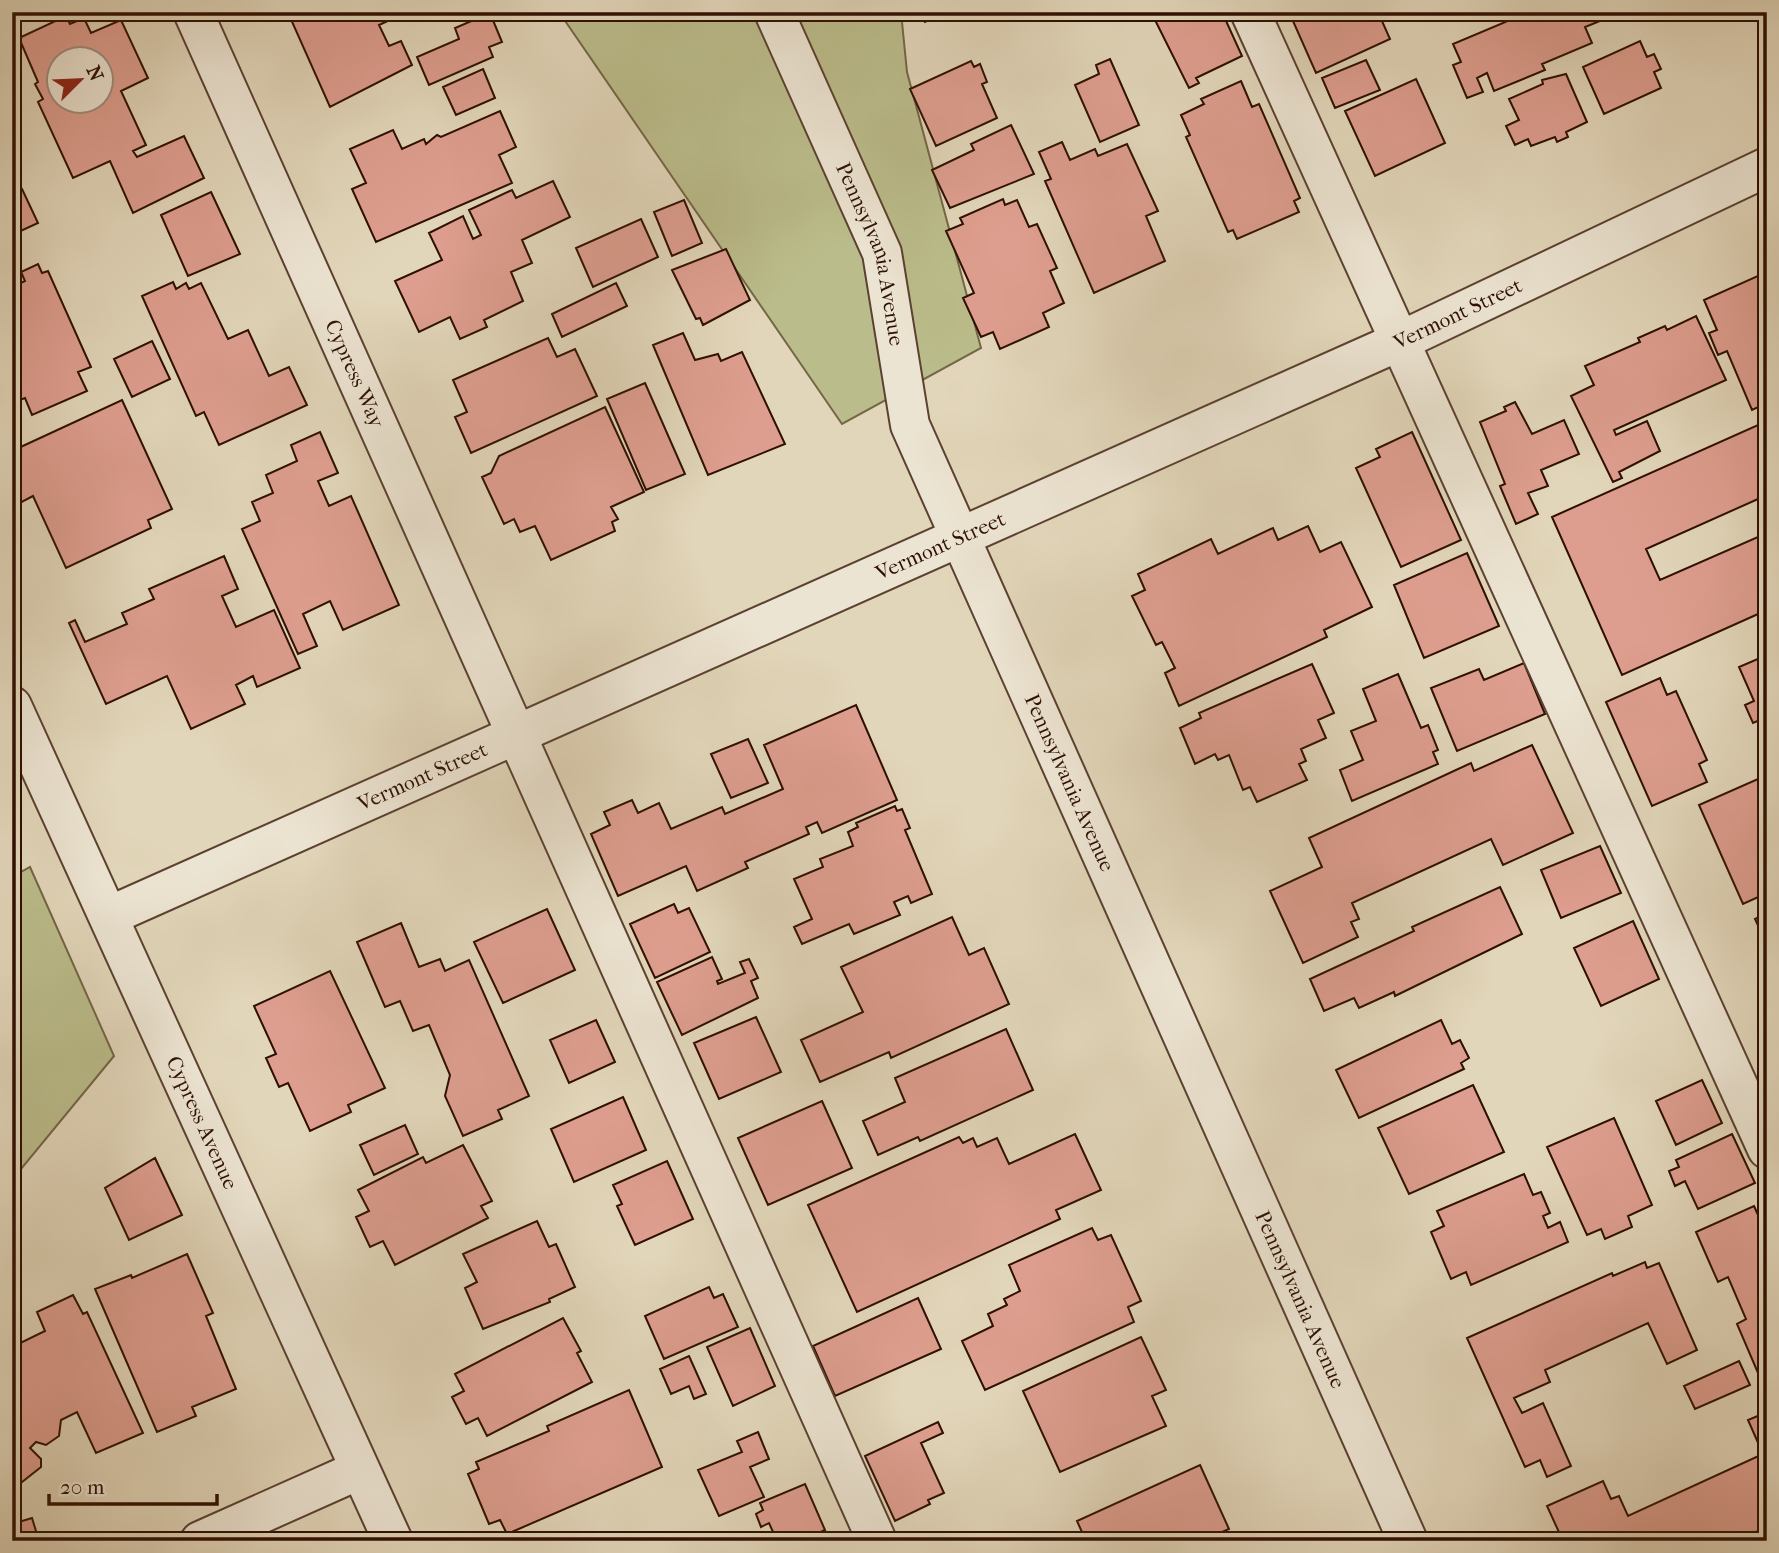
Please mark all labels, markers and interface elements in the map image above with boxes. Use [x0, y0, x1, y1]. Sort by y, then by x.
north arrow [46, 46, 116, 116]
text: N [82, 62, 108, 85]
street label: Pennsylvania Avenue [831, 159, 909, 348]
street label: Vermont Street [1389, 273, 1526, 355]
street label: Cypress Way [320, 316, 390, 432]
street label: Vermont Street [871, 506, 1009, 586]
street label: Pennsylvania Avenue [1020, 690, 1120, 875]
street label: Vermont Street [353, 737, 491, 816]
street label: Cypress Avenue [161, 1052, 243, 1193]
street label: Pennsylvania Avenue [1250, 1207, 1350, 1392]
scale bar [49, 1462, 217, 1506]
text: 20 m [60, 1475, 105, 1499]

